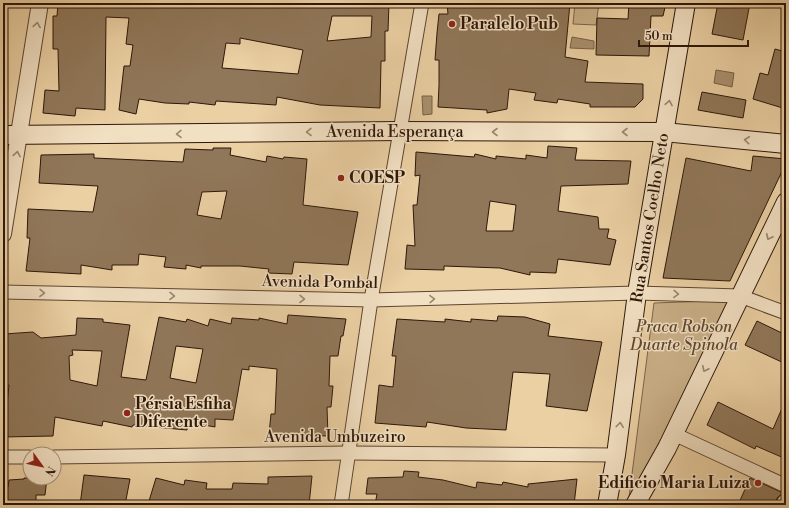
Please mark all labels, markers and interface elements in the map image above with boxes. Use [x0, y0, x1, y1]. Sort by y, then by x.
place label: Paralelo Pub [460, 14, 558, 34]
marker: Paralelo Pub [447, 19, 457, 29]
one-way arrow [32, 22, 41, 29]
scale bar [639, 22, 748, 48]
text: 50 m [645, 29, 673, 44]
one-way arrow [664, 99, 673, 106]
street label: Avenida Esperança [325, 122, 465, 142]
one-way arrow [306, 128, 312, 136]
one-way arrow [492, 128, 498, 136]
one-way arrow [622, 128, 628, 136]
one-way arrow [176, 129, 182, 138]
street label: Rua Santos Coelho Neto [627, 131, 673, 305]
one-way arrow [744, 136, 750, 145]
one-way arrow [12, 151, 21, 157]
place label: COESP [349, 168, 406, 188]
marker: COESP [336, 173, 346, 183]
one-way arrow [766, 233, 774, 240]
street label: Avenida Pombal [261, 271, 378, 293]
one-way arrow [39, 289, 45, 297]
one-way arrow [673, 290, 679, 298]
one-way arrow [169, 292, 175, 300]
one-way arrow [429, 294, 435, 303]
one-way arrow [299, 295, 305, 303]
park label: Praca Robson Duarte Spinola [629, 317, 738, 355]
one-way arrow [702, 365, 710, 372]
place label: Pérsia Esfiha Diferente [135, 394, 232, 432]
marker: Pérsia Esfiha Diferente [122, 408, 132, 418]
one-way arrow [615, 422, 624, 428]
street label: Avenida Umbuzeiro [263, 427, 406, 447]
north arrow [22, 446, 62, 486]
text: N [41, 463, 58, 479]
place label: Edificio Maria Luiza [598, 473, 750, 493]
marker: Edificio Maria Luiza [753, 478, 763, 488]

